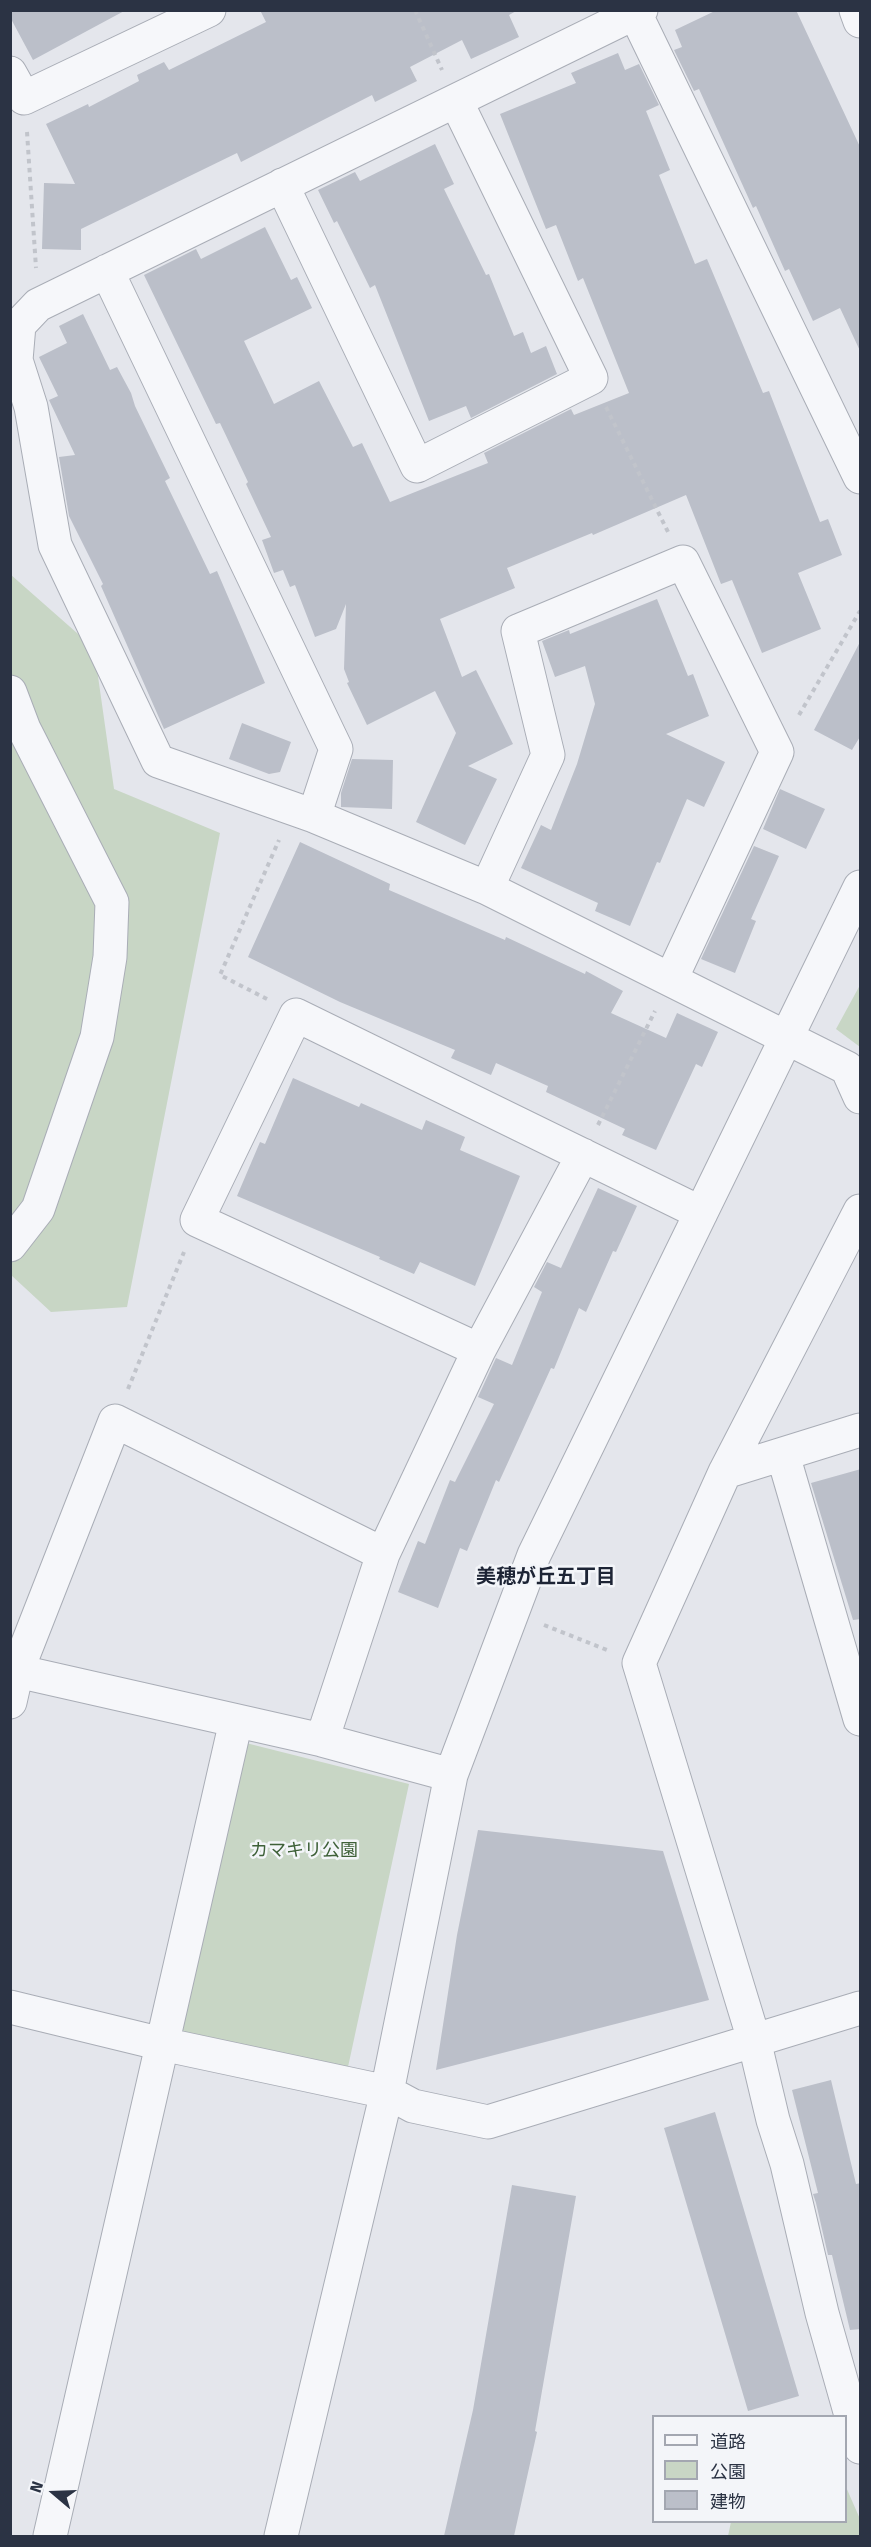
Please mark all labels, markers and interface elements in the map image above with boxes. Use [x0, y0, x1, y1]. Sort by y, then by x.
district label: 美穂が丘五丁目 [476, 1565, 616, 1589]
park label: カマキリ公園 [250, 1840, 358, 1862]
legend [652, 2415, 847, 2523]
text: 道路 [710, 2431, 746, 2453]
text: 公園 [710, 2461, 746, 2483]
north arrow [24, 2463, 84, 2523]
text: N [26, 2479, 47, 2495]
text: 建物 [710, 2491, 746, 2513]

